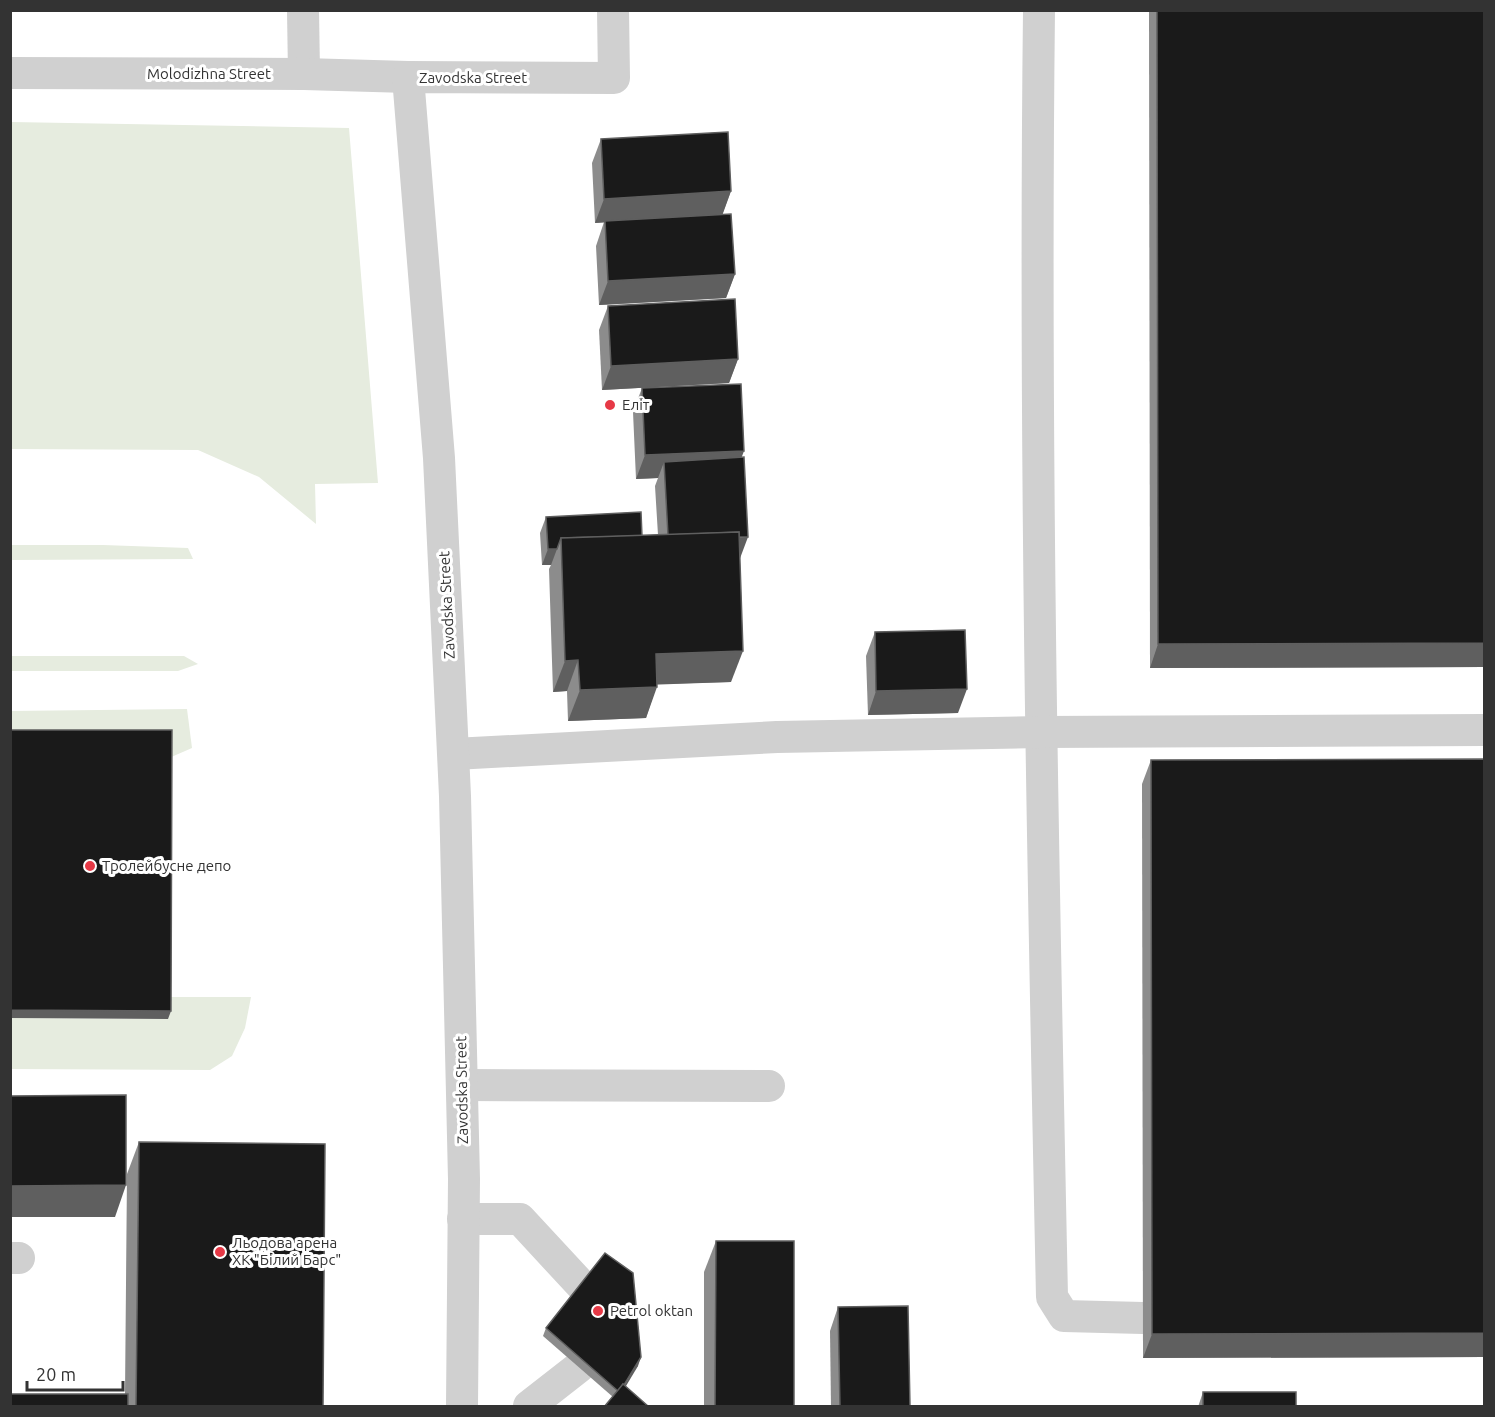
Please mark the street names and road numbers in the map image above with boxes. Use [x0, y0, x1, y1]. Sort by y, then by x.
street label: Molodizhna Street [147, 65, 271, 82]
street label: Zavodska Street [419, 69, 527, 86]
street label: Zavodska Street [435, 550, 458, 659]
street label: Zavodska Street [452, 1036, 471, 1144]

